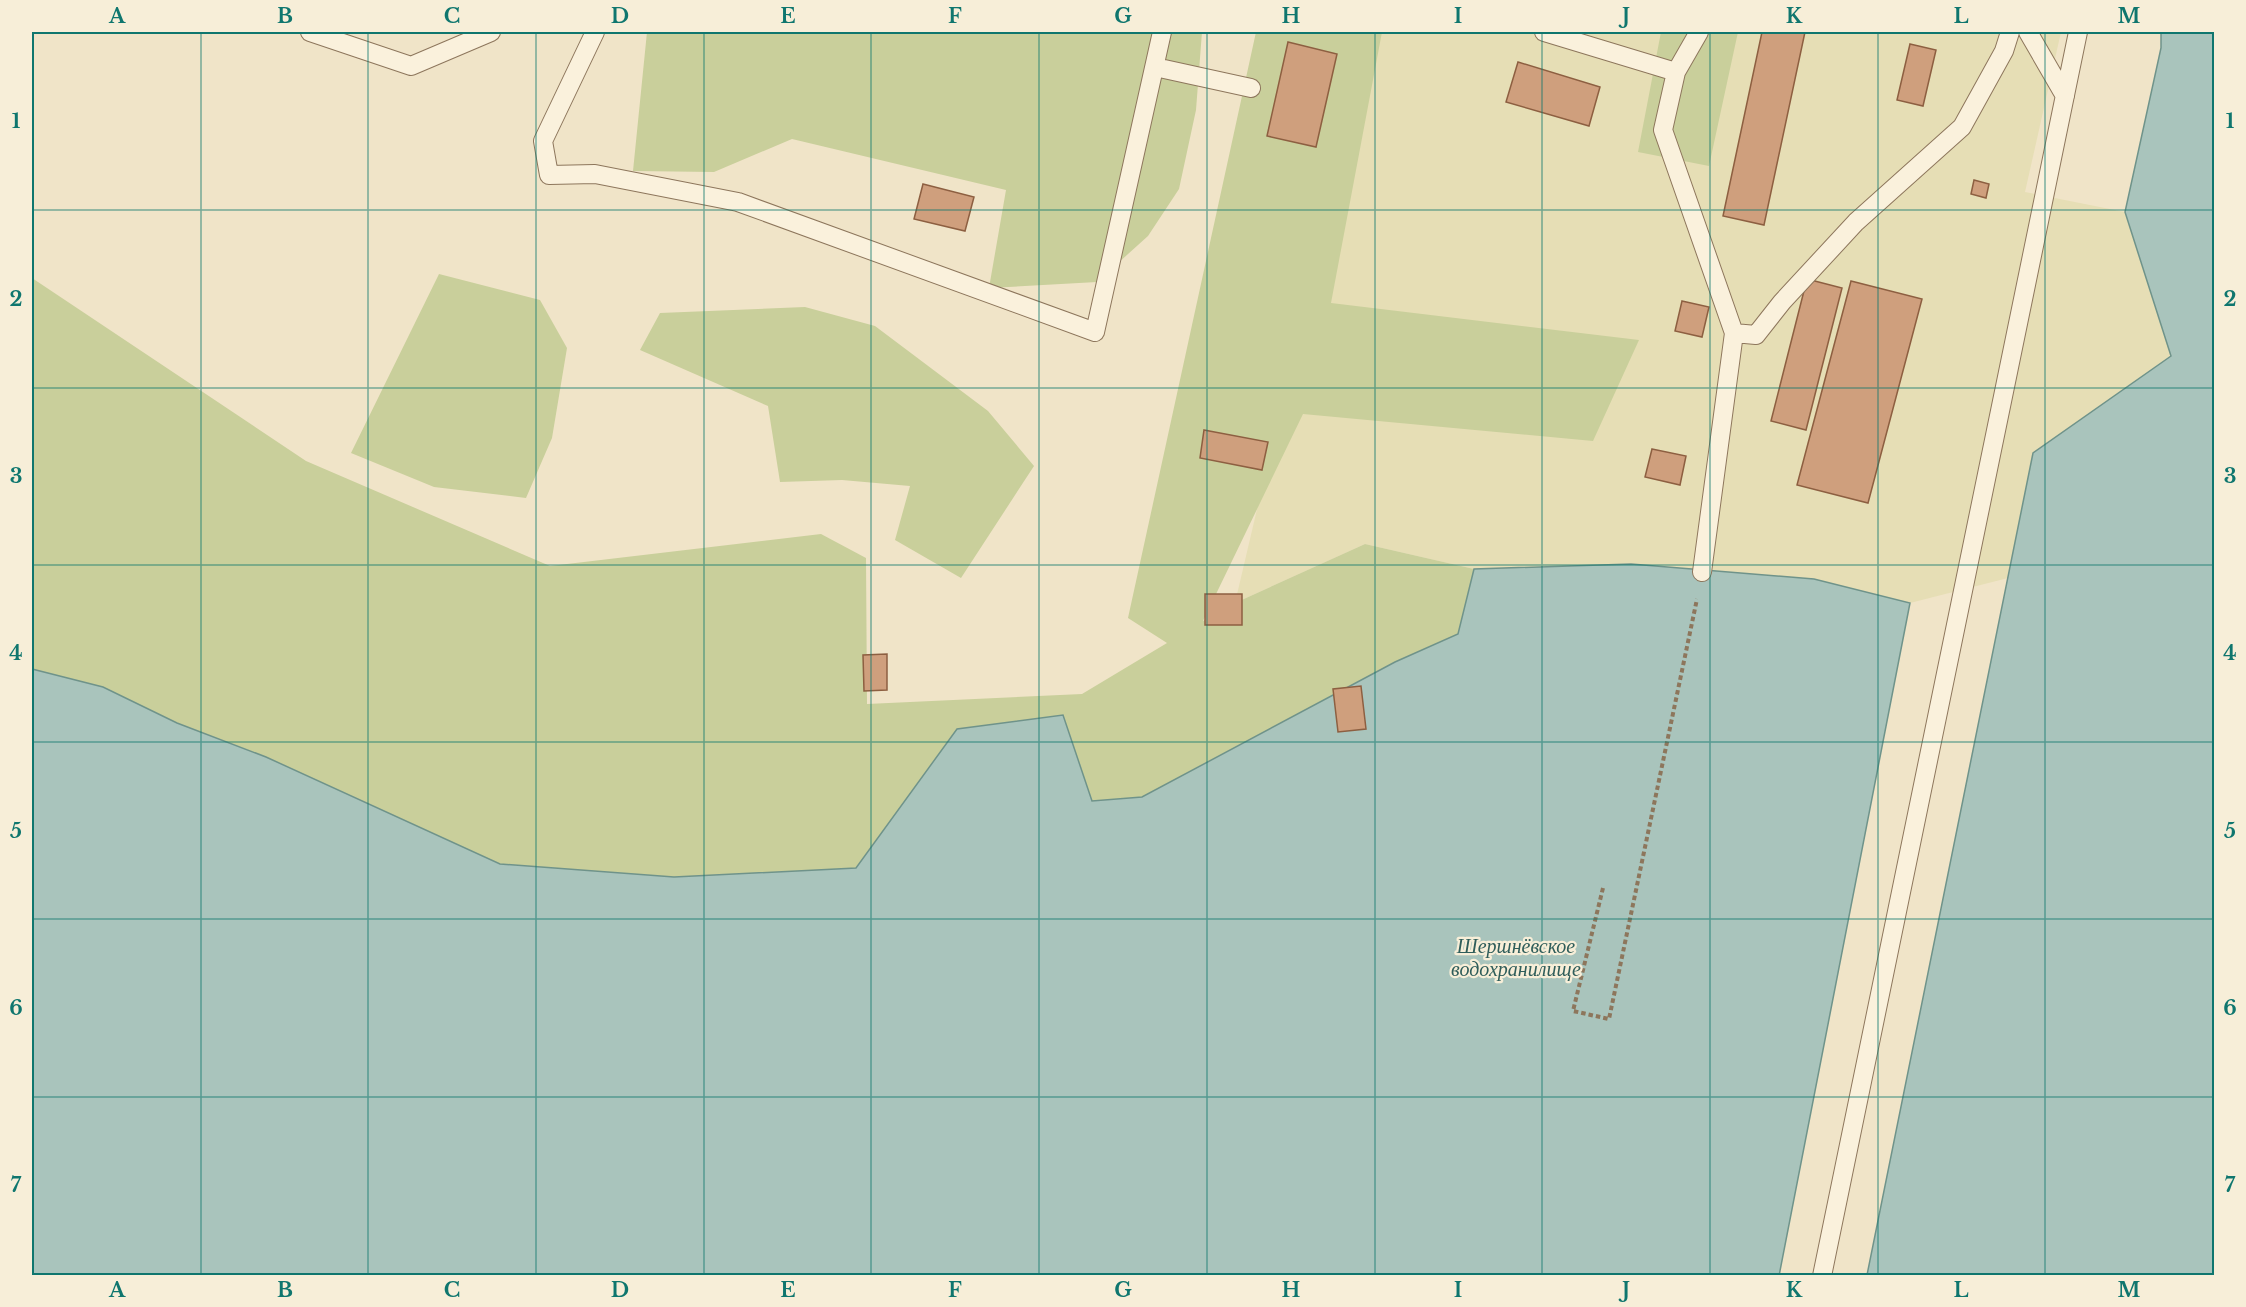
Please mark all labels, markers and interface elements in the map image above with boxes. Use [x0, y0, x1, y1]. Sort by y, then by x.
text: A [108, 4, 126, 28]
text: B [277, 4, 293, 28]
text: C [444, 4, 460, 28]
text: D [611, 4, 629, 28]
text: E [780, 4, 796, 28]
text: F [948, 4, 962, 28]
text: G [1114, 4, 1132, 28]
text: H [1282, 4, 1301, 28]
text: I [1454, 4, 1462, 28]
text: J [1618, 4, 1630, 28]
text: K [1786, 4, 1803, 28]
text: L [1953, 4, 1969, 28]
text: M [2118, 4, 2141, 28]
text: 1 [12, 109, 21, 133]
text: 1 [2226, 109, 2235, 133]
text: 2 [9, 287, 23, 311]
text: 2 [2223, 287, 2237, 311]
text: 3 [10, 464, 22, 488]
text: 3 [2224, 464, 2236, 488]
text: 4 [9, 641, 23, 665]
text: 4 [2223, 641, 2237, 665]
text: 5 [10, 819, 22, 843]
text: 5 [2224, 819, 2236, 843]
water label: Шершнёвское водохранилище [1451, 934, 1581, 981]
text: 6 [9, 996, 23, 1020]
text: 6 [2223, 996, 2237, 1020]
text: 7 [11, 1173, 22, 1197]
text: 7 [2225, 1173, 2236, 1197]
text: A [108, 1278, 126, 1302]
text: B [277, 1278, 293, 1302]
text: C [444, 1278, 460, 1302]
text: D [611, 1278, 629, 1302]
text: E [780, 1278, 796, 1302]
text: F [948, 1278, 962, 1302]
text: G [1114, 1278, 1132, 1302]
text: H [1282, 1278, 1301, 1302]
text: I [1454, 1278, 1462, 1302]
text: J [1618, 1278, 1630, 1302]
text: K [1786, 1278, 1803, 1302]
text: L [1953, 1278, 1969, 1302]
text: M [2118, 1278, 2141, 1302]

